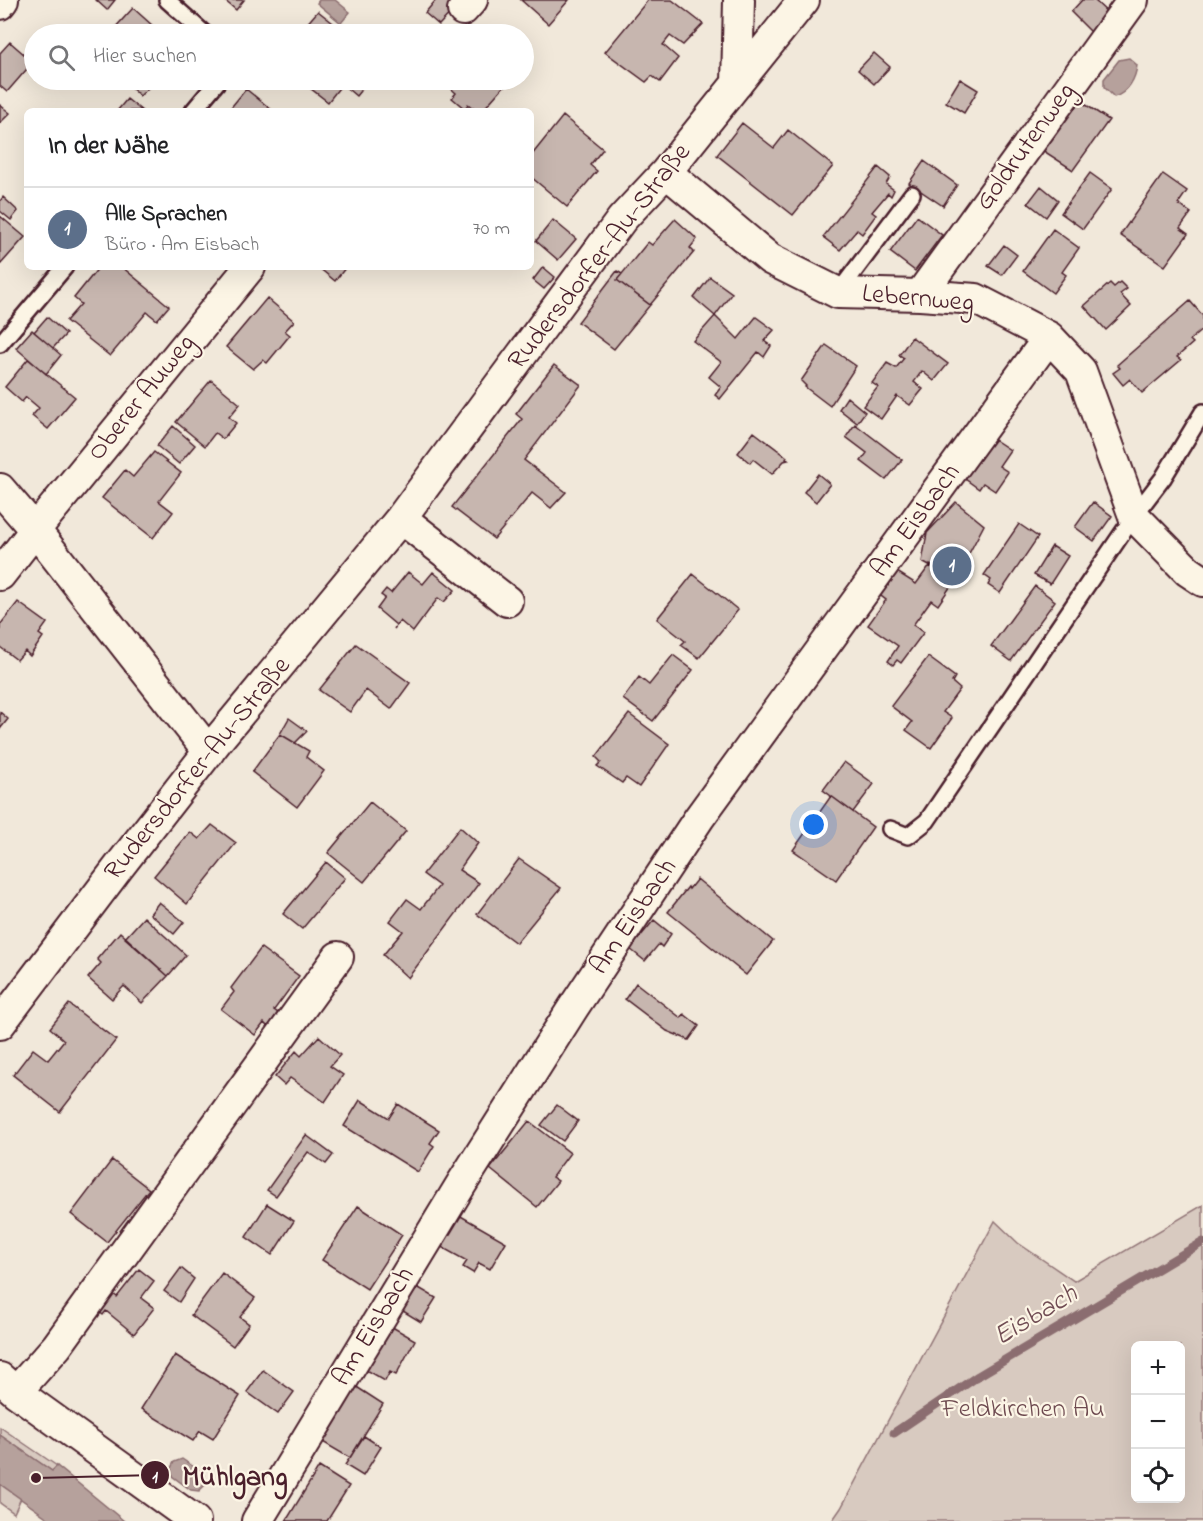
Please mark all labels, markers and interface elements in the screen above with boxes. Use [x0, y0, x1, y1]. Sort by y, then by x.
search box [24, 24, 534, 90]
icon: search [45, 41, 78, 74]
text: Hier suchen [93, 41, 197, 73]
street label: Goldrutenweg [966, 75, 1086, 219]
text: In der Nähe [48, 128, 169, 166]
street label: Rudersdorfer-Au-Straße [499, 135, 702, 379]
text: Alle Sprachen [105, 199, 227, 231]
text: 1 [64, 215, 71, 244]
text: 70 m [473, 215, 510, 244]
text: Büro · Am Eisbach [105, 231, 259, 260]
street label: Lebernweg [860, 275, 976, 323]
street label: Oberer Auweg [79, 326, 205, 470]
street label: Am Eisbach [861, 456, 971, 586]
pin: 1 [932, 544, 972, 588]
street label: Rudersdorfer-Au-Straße [95, 648, 301, 889]
your location [799, 810, 828, 839]
street label: Am Eisbach [581, 851, 687, 983]
street label: Am Eisbach [323, 1260, 425, 1394]
water label: Eisbach [986, 1274, 1087, 1357]
map controls [1131, 1341, 1185, 1503]
button: + [1131, 1341, 1185, 1395]
park label: Feldkirchen Au [940, 1390, 1105, 1429]
button: − [1131, 1395, 1185, 1449]
button: locate [1131, 1449, 1185, 1503]
callout: Mühlgang [140, 1452, 299, 1498]
text: Mühlgang [182, 1458, 288, 1500]
text: 1 [152, 1465, 158, 1491]

